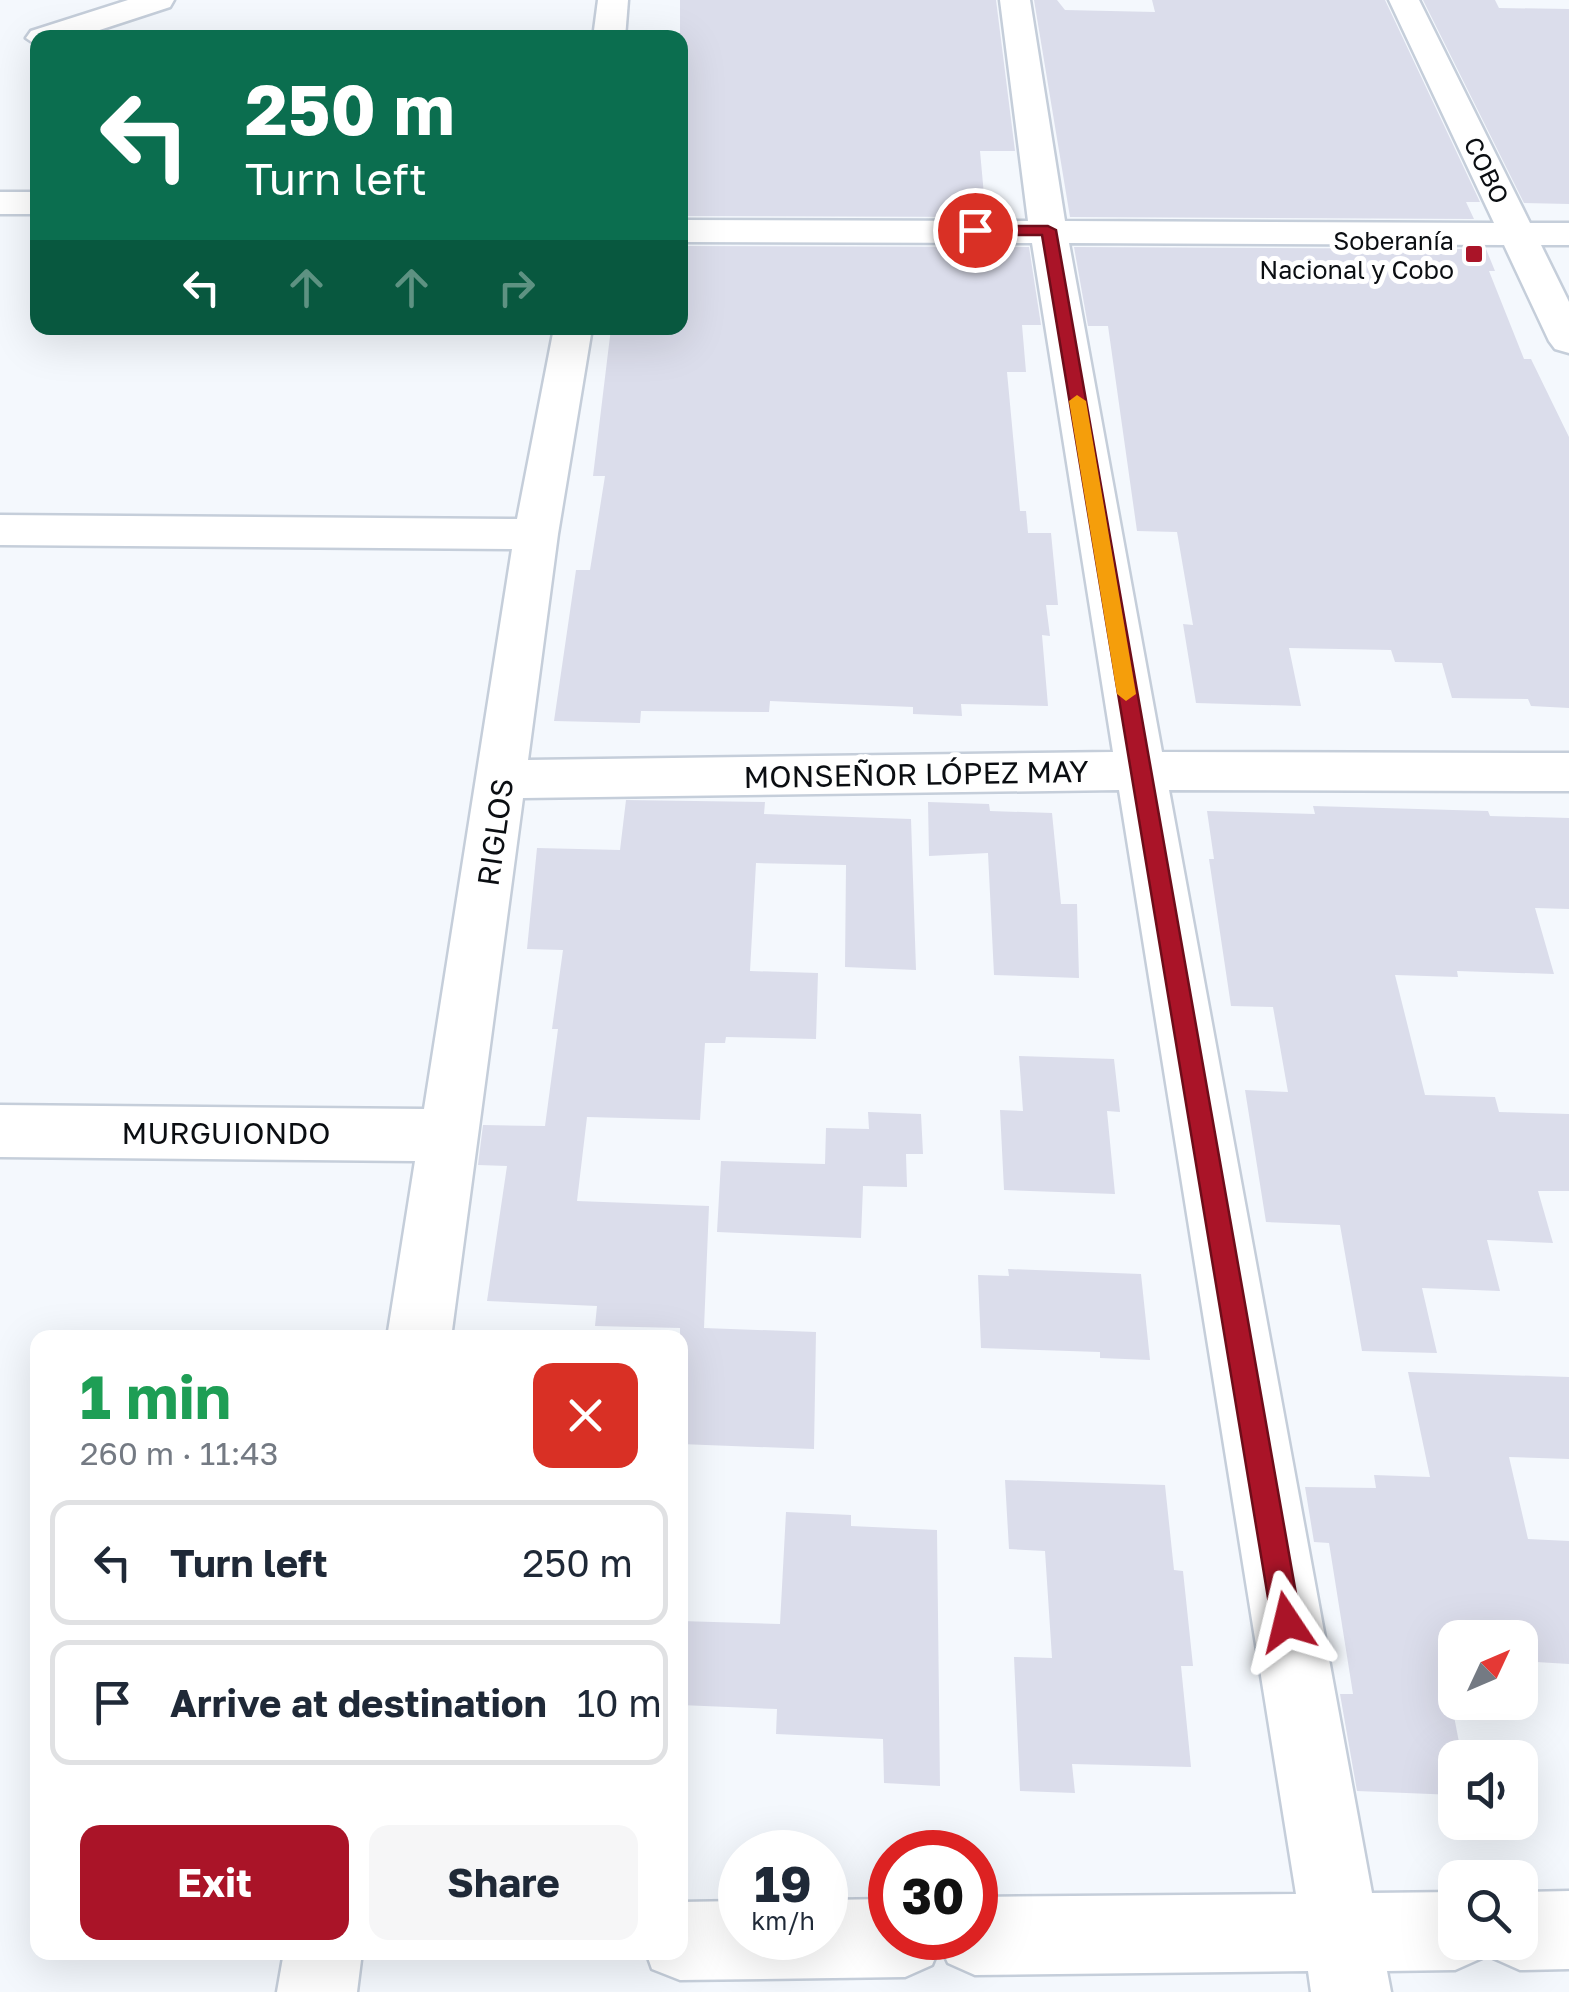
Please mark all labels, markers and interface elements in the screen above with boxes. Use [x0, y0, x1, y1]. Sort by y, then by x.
text: 250 m [245, 66, 455, 150]
icon: left [80, 70, 210, 200]
street label: COBO [1458, 131, 1516, 209]
text: Turn left [245, 151, 427, 205]
pin [933, 188, 1018, 273]
icon: arrive [948, 203, 1003, 258]
place label: Soberanía Nacional y Cobo [1259, 225, 1454, 285]
marker: Soberanía Nacional y Cobo [1463, 243, 1485, 265]
icon: left [174, 260, 229, 315]
icon: ahead [279, 260, 334, 315]
icon: ahead [384, 260, 439, 315]
icon: right [489, 260, 544, 315]
street label: MONSEÑOR LÓPEZ MAY [743, 753, 1089, 795]
street label: RIGLOS [470, 776, 520, 888]
street label: MURGUIONDO [122, 1115, 330, 1151]
text: 1 min [80, 1360, 231, 1432]
button: close [533, 1363, 638, 1468]
text: 260 m · 11:43 [80, 1434, 279, 1472]
icon: left [85, 1535, 140, 1590]
text: Turn left [170, 1540, 328, 1585]
text: 250 m [522, 1540, 633, 1585]
position arrow [1235, 1570, 1339, 1674]
north arrow [1438, 1620, 1538, 1720]
map controls [1438, 1620, 1538, 1960]
icon: arrive [85, 1675, 140, 1730]
text: Arrive at destination [170, 1680, 547, 1725]
text: 10 m [577, 1680, 662, 1725]
button: sound [1438, 1740, 1538, 1840]
button: Exit [80, 1825, 349, 1940]
button: Share [369, 1825, 638, 1940]
speed limit sign: 30 [868, 1830, 998, 1960]
text: 19 [754, 1853, 812, 1913]
button: search [1438, 1860, 1538, 1960]
text: km/h [751, 1905, 815, 1936]

